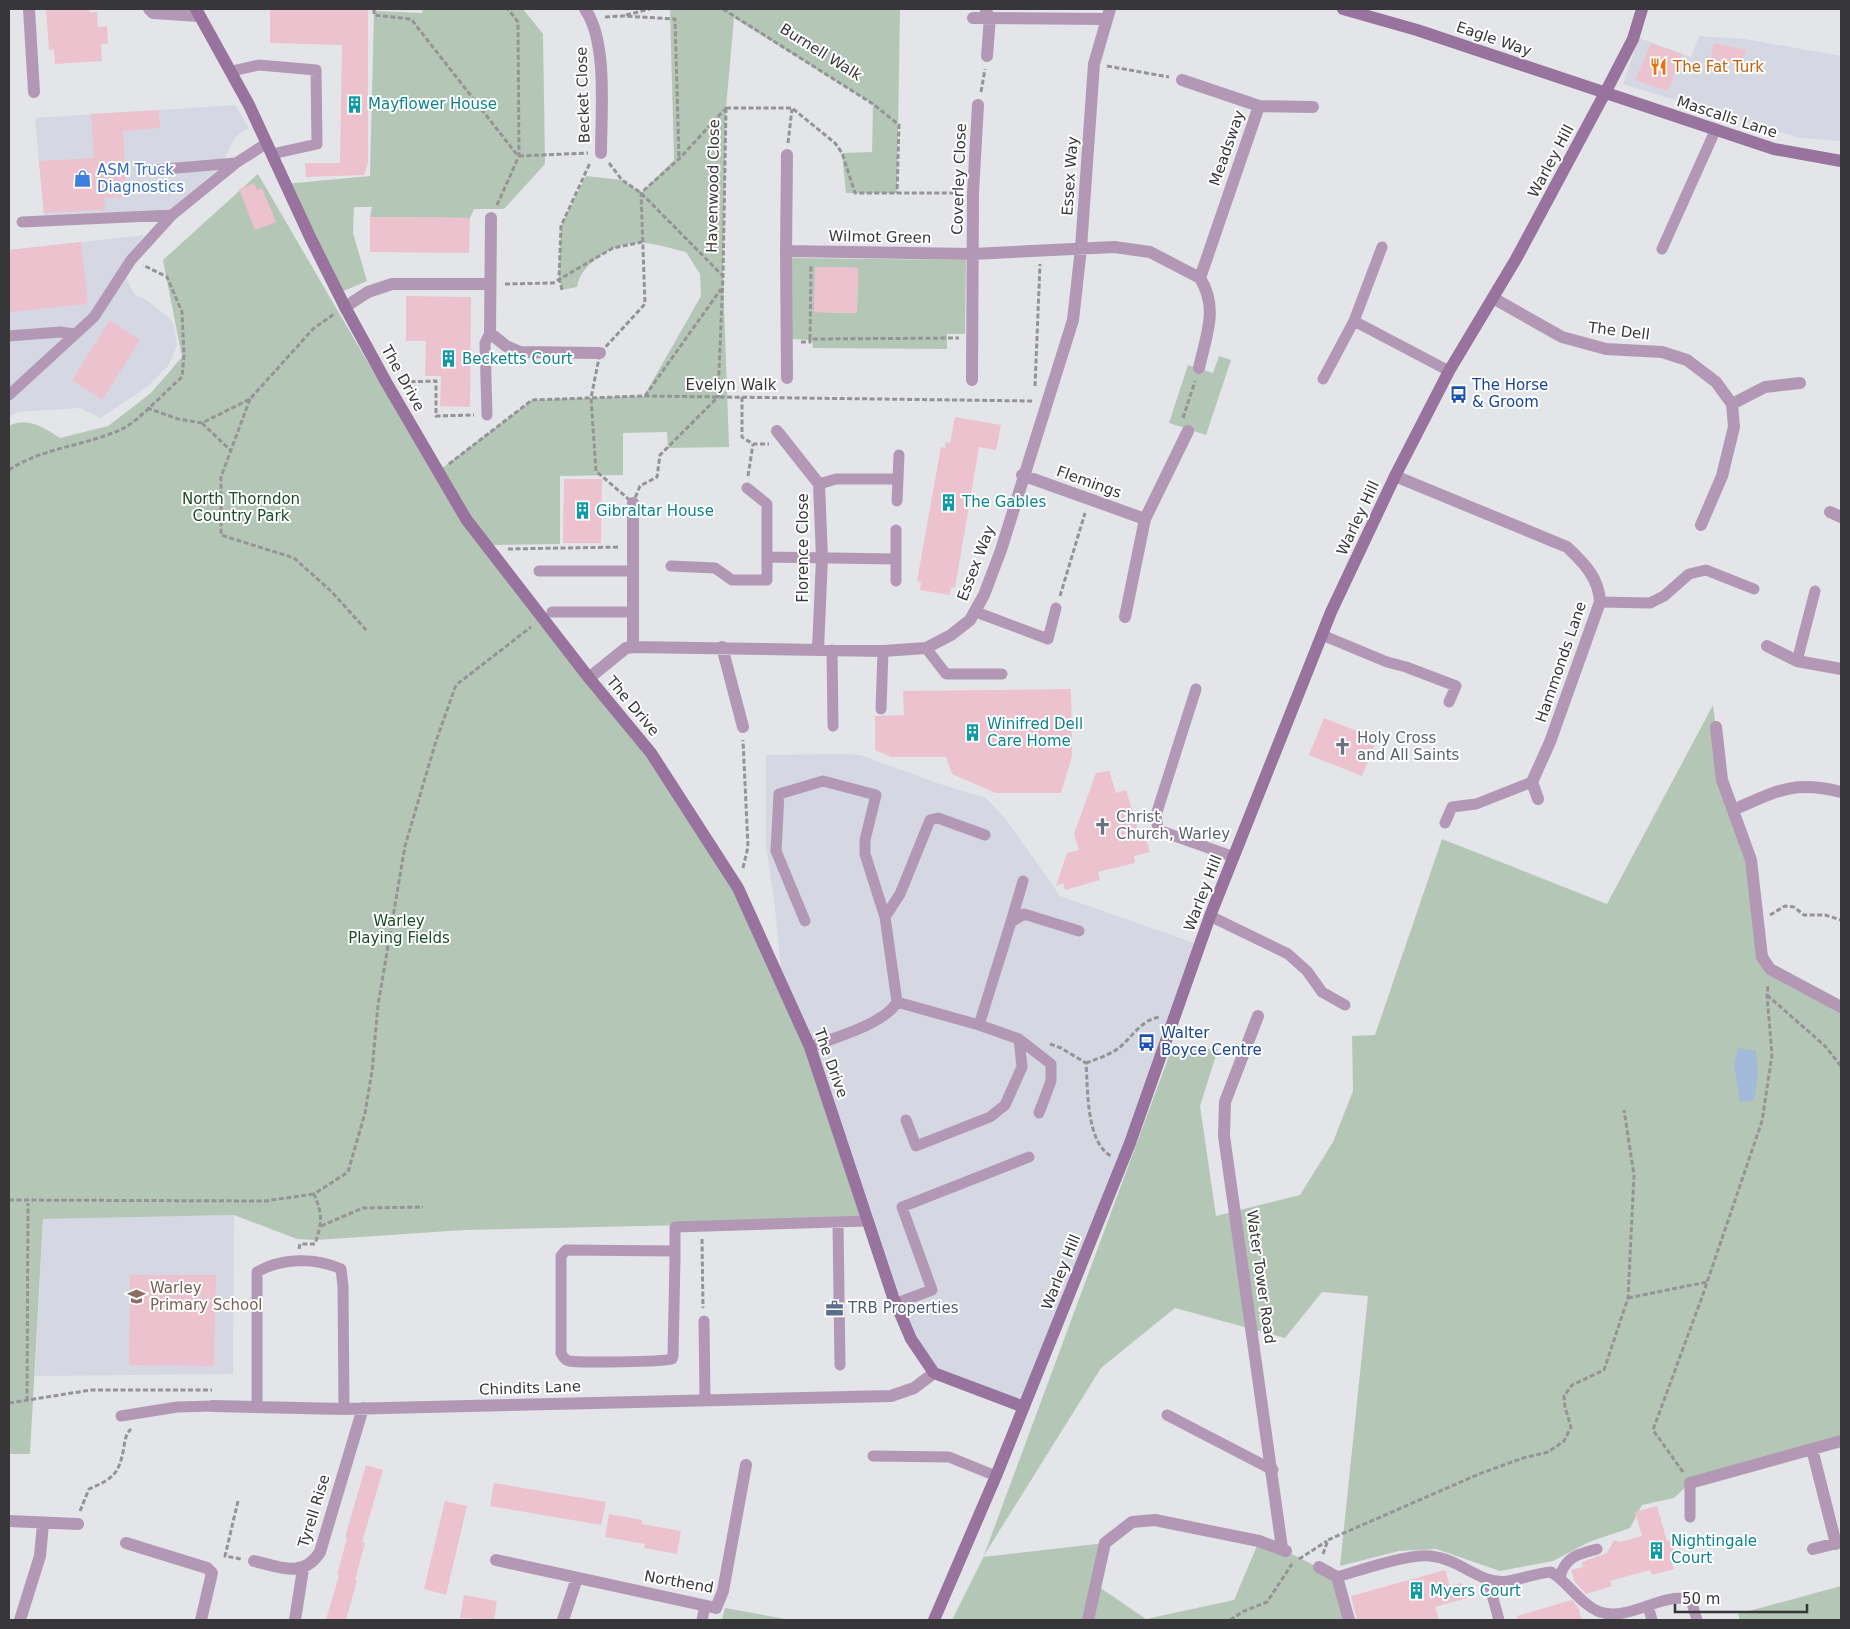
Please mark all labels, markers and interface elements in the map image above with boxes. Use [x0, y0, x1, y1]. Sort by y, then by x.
street label: Eagle Way [1454, 18, 1534, 60]
street label: Burnell Walk [777, 20, 866, 85]
street label: Becket Close [572, 46, 594, 144]
restaurant icon: The Fat Turk [1649, 57, 1669, 77]
place label: The Fat Turk [1672, 58, 1764, 76]
street label: Mascalls Lane [1674, 92, 1780, 142]
building icon: Mayflower House [344, 94, 364, 114]
place label: Mayflower House [368, 95, 497, 113]
street label: Meadsway [1206, 108, 1248, 188]
street label: Havenwood Close [703, 119, 723, 253]
street label: Warley Hill [1524, 121, 1578, 201]
street label: Coverley Close [948, 123, 970, 235]
street label: Essex Way [1058, 136, 1082, 216]
place label: ASM Truck Diagnostics [97, 161, 184, 196]
shop icon: ASM Truck Diagnostics [73, 169, 93, 189]
street label: Wilmot Green [828, 227, 932, 247]
street label: The Dell [1586, 318, 1651, 344]
street label: The Drive [377, 341, 428, 414]
building icon: Becketts Court [438, 349, 458, 369]
place label: Becketts Court [462, 350, 573, 368]
street label: Evelyn Walk [686, 376, 777, 394]
place label: The Horse & Groom [1471, 376, 1548, 411]
bus stop icon: The Horse & Groom [1448, 384, 1468, 404]
street label: Flemings [1054, 462, 1124, 502]
street label: Warley Hill [1333, 478, 1383, 558]
park label: North Thorndon Country Park [182, 490, 300, 525]
building icon: The Gables [938, 492, 958, 512]
street label: Florence Close [794, 493, 812, 603]
place label: The Gables [961, 493, 1046, 511]
building icon: Gibraltar House [572, 501, 592, 521]
place label: Gibraltar House [596, 502, 714, 520]
street label: Essex Way [953, 522, 999, 603]
street label: Hammonds Lane [1532, 599, 1590, 725]
street label: The Drive [602, 672, 663, 740]
place label: Winifred Dell Care Home [987, 715, 1083, 750]
building icon: Winifred Dell Care Home [963, 723, 983, 743]
place label: Holy Cross and All Saints [1357, 729, 1460, 764]
church icon: Holy Cross and All Saints [1333, 737, 1353, 757]
place label: Christ Church, Warley [1116, 808, 1230, 843]
church icon: Christ Church, Warley [1092, 816, 1112, 836]
street label: Warley Hill [1180, 852, 1226, 934]
park label: Warley Playing Fields [348, 912, 450, 947]
place label: Walter Boyce Centre [1161, 1024, 1262, 1059]
street label: The Drive [810, 1025, 852, 1100]
bus stop icon: Walter Boyce Centre [1137, 1032, 1157, 1052]
street label: Water Tower Road [1243, 1209, 1279, 1345]
street label: Warley Hill [1038, 1232, 1084, 1312]
place label: Warley Primary School [150, 1279, 263, 1314]
school or university icon: Warley Primary School [126, 1287, 146, 1307]
office icon: TRB Properties [824, 1298, 844, 1318]
place label: TRB Properties [847, 1299, 959, 1317]
street label: Chindits Lane [479, 1377, 581, 1399]
street label: Tyrell Rise [294, 1472, 334, 1551]
place label: Nightingale Court [1671, 1532, 1757, 1567]
building icon: Nightingale Court [1647, 1540, 1667, 1560]
street label: Northend [643, 1567, 715, 1597]
building icon: Myers Court [1406, 1581, 1426, 1601]
place label: Myers Court [1430, 1582, 1521, 1600]
scale bar [1675, 1582, 1808, 1614]
text: 50 m [1682, 1590, 1720, 1608]

